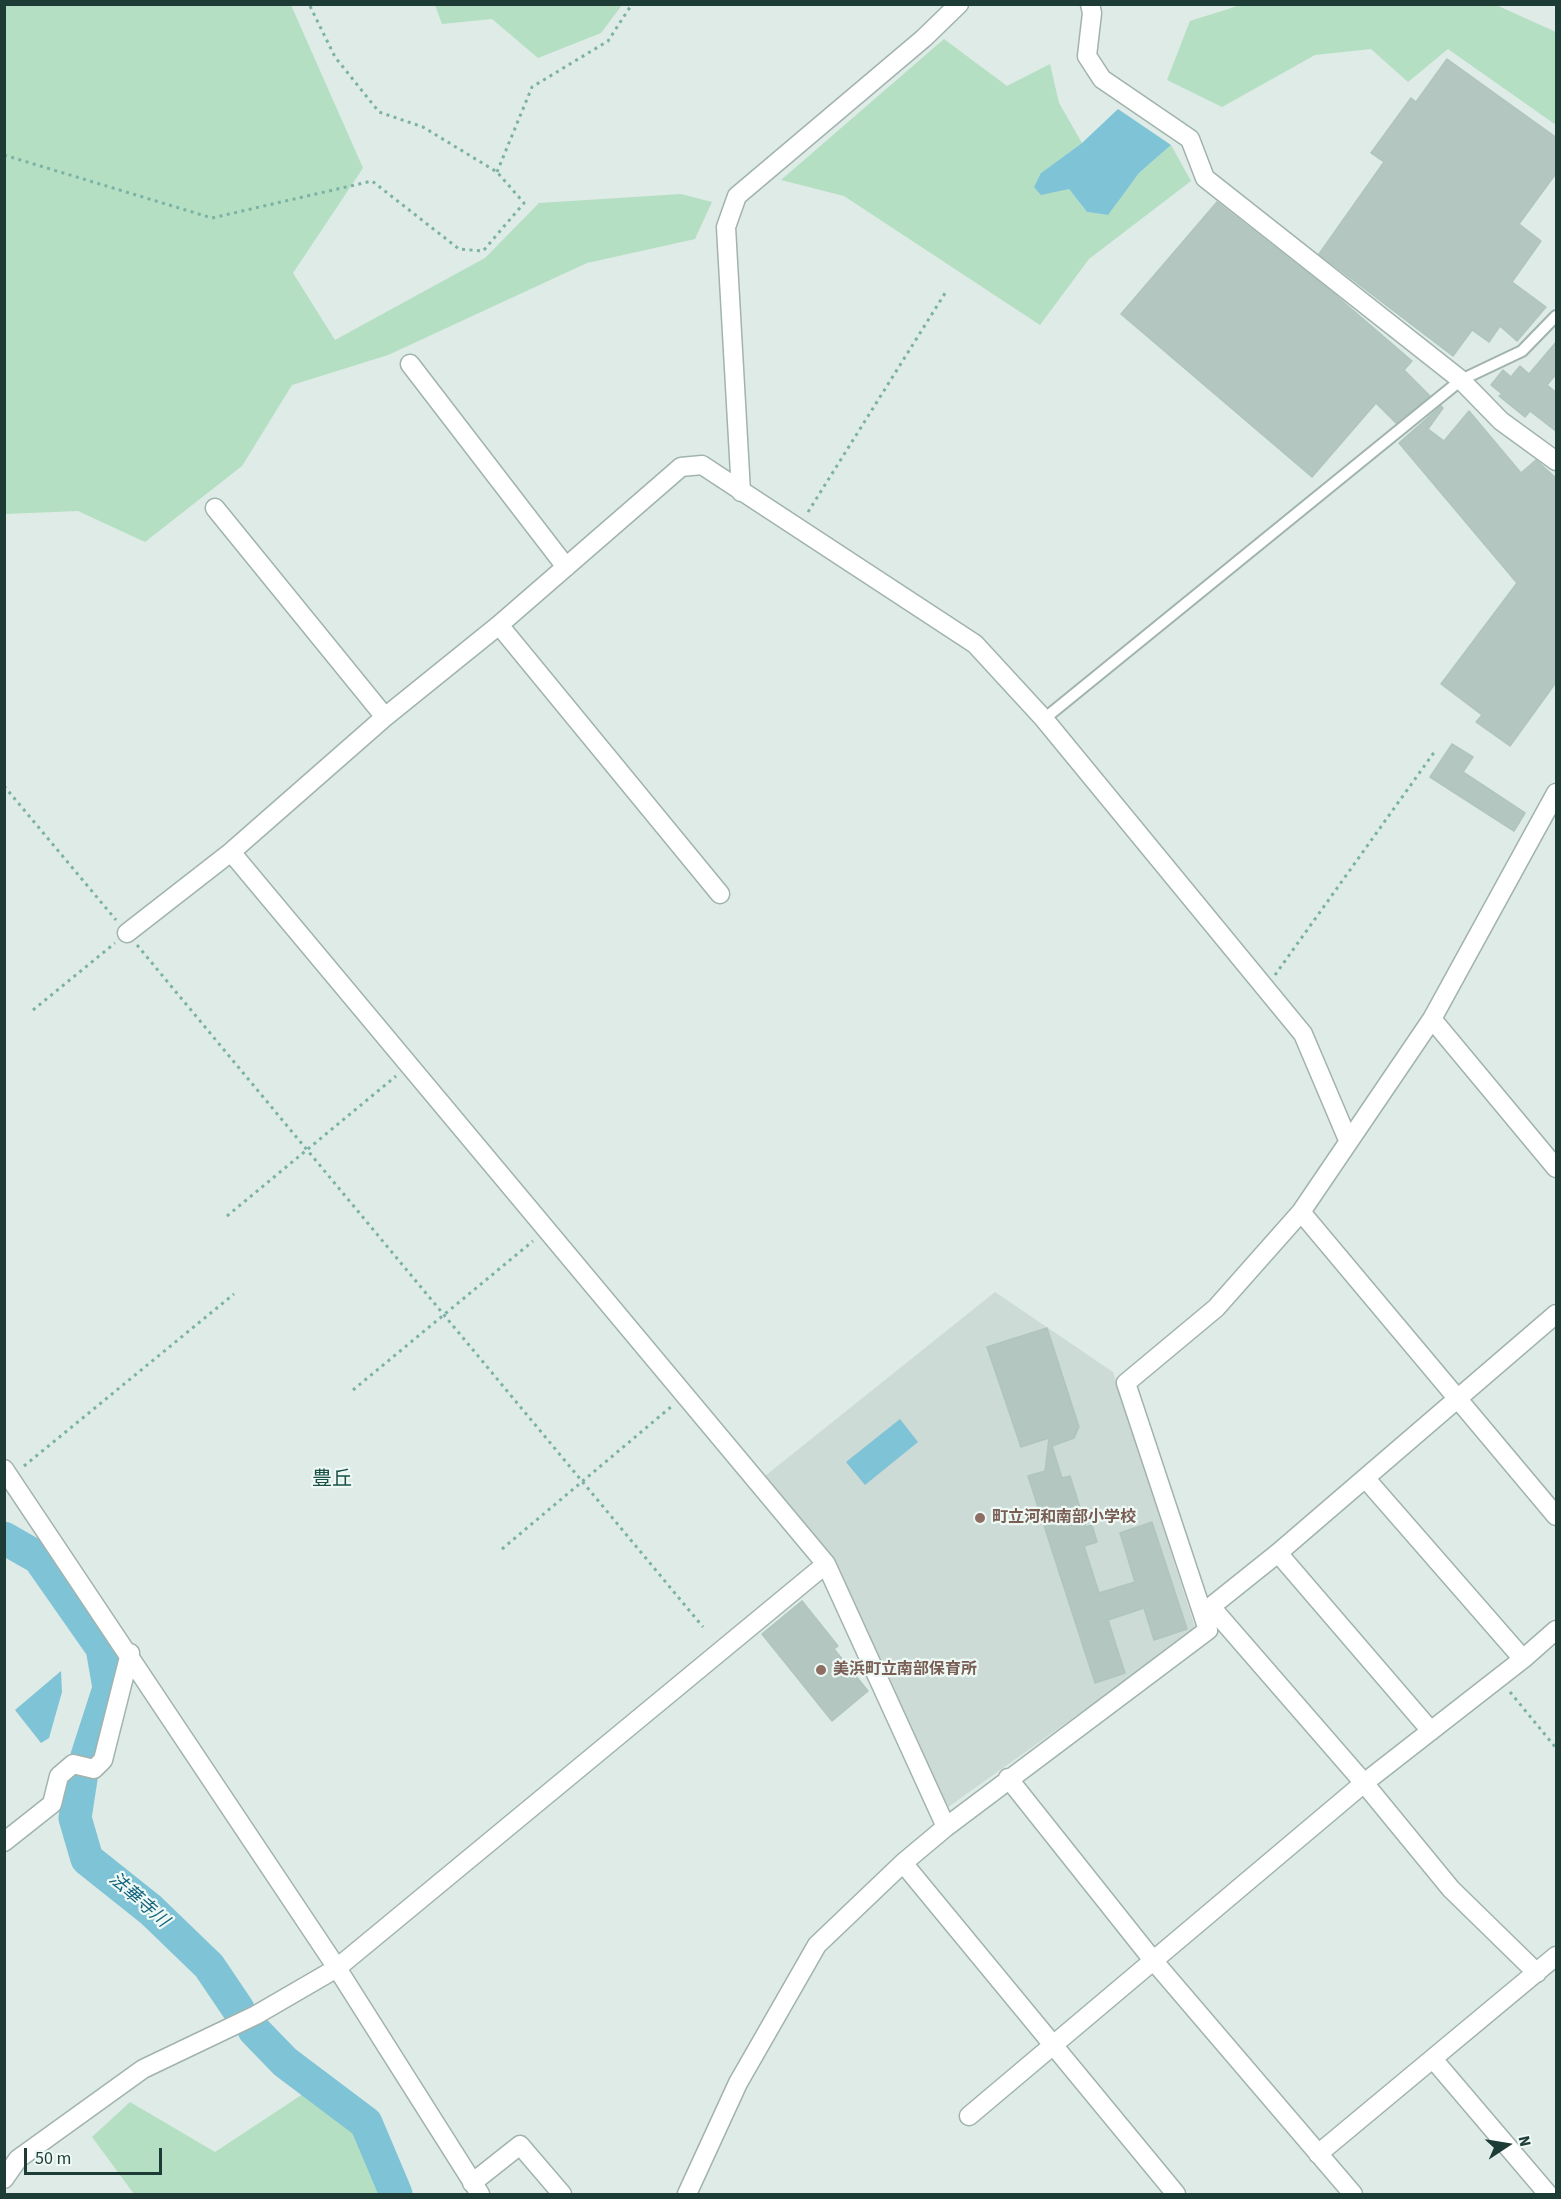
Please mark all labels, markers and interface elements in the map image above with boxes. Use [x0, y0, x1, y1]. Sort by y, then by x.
district label: 豊丘 [312, 1469, 352, 1493]
place label: 町立河和南部小学校 [992, 1508, 1136, 1528]
marker: 町立河和南部小学校 [973, 1511, 987, 1525]
place label: 美浜町立南部保育所 [833, 1660, 977, 1680]
marker: 美浜町立南部保育所 [814, 1663, 828, 1677]
water label: 法華寺川 [104, 1869, 172, 1933]
north arrow [1477, 2115, 1537, 2175]
text: N [1513, 2134, 1536, 2149]
scale bar [27, 2136, 165, 2174]
text: 50 m [35, 2146, 71, 2171]

